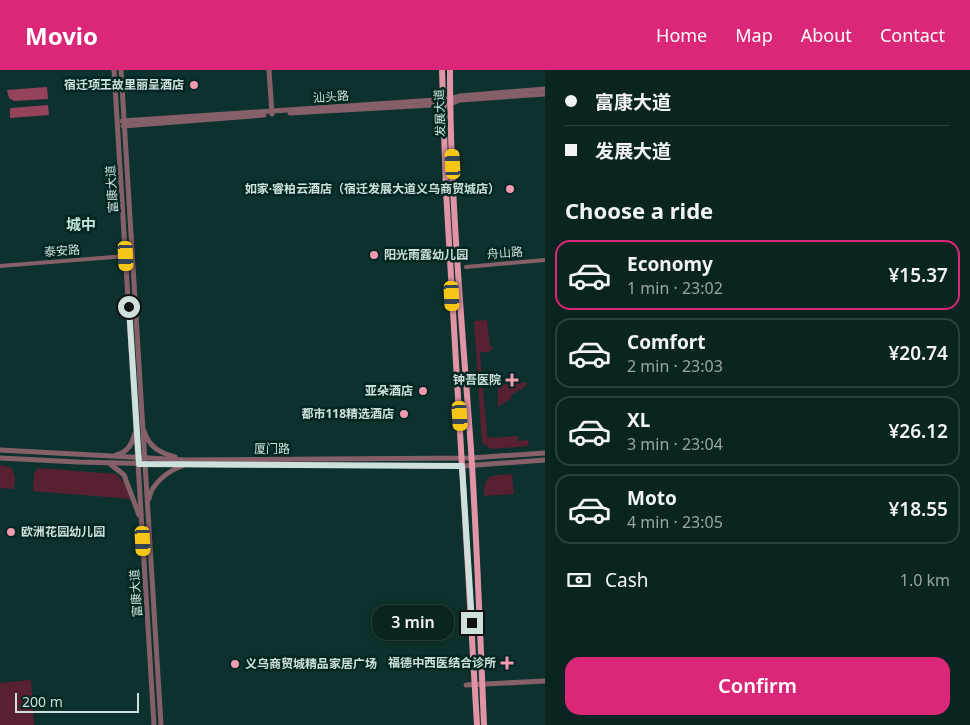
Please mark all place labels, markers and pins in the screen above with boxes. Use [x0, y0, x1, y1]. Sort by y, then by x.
place label: 宿迁项王故里丽呈酒店 [64, 76, 184, 93]
marker: 宿迁项王故里丽呈酒店 [188, 79, 200, 91]
place label: 如家·睿柏云酒店（宿迁发展大道义乌商贸城店） [245, 180, 500, 197]
marker: 如家·睿柏云酒店（宿迁发展大道义乌商贸城店） [504, 183, 516, 195]
place label: 阳光雨露幼儿园 [384, 246, 468, 263]
marker: 阳光雨露幼儿园 [368, 249, 380, 261]
place label: 钟吾医院 [453, 371, 501, 388]
marker: 钟吾医院 [505, 373, 519, 387]
place label: 亚朵酒店 [365, 382, 413, 399]
marker: 亚朵酒店 [417, 385, 429, 397]
place label: 都市118精选酒店 [301, 405, 394, 422]
marker: 都市118精选酒店 [398, 408, 410, 420]
place label: 欧洲花园幼儿园 [21, 523, 105, 540]
marker: 欧洲花园幼儿园 [5, 526, 17, 538]
place label: 福德中西医结合诊所 [388, 654, 496, 671]
place label: 义乌商贸城精品家居广场 [245, 655, 377, 672]
marker: 福德中西医结合诊所 [500, 656, 514, 670]
marker: 义乌商贸城精品家居广场 [229, 658, 241, 670]

